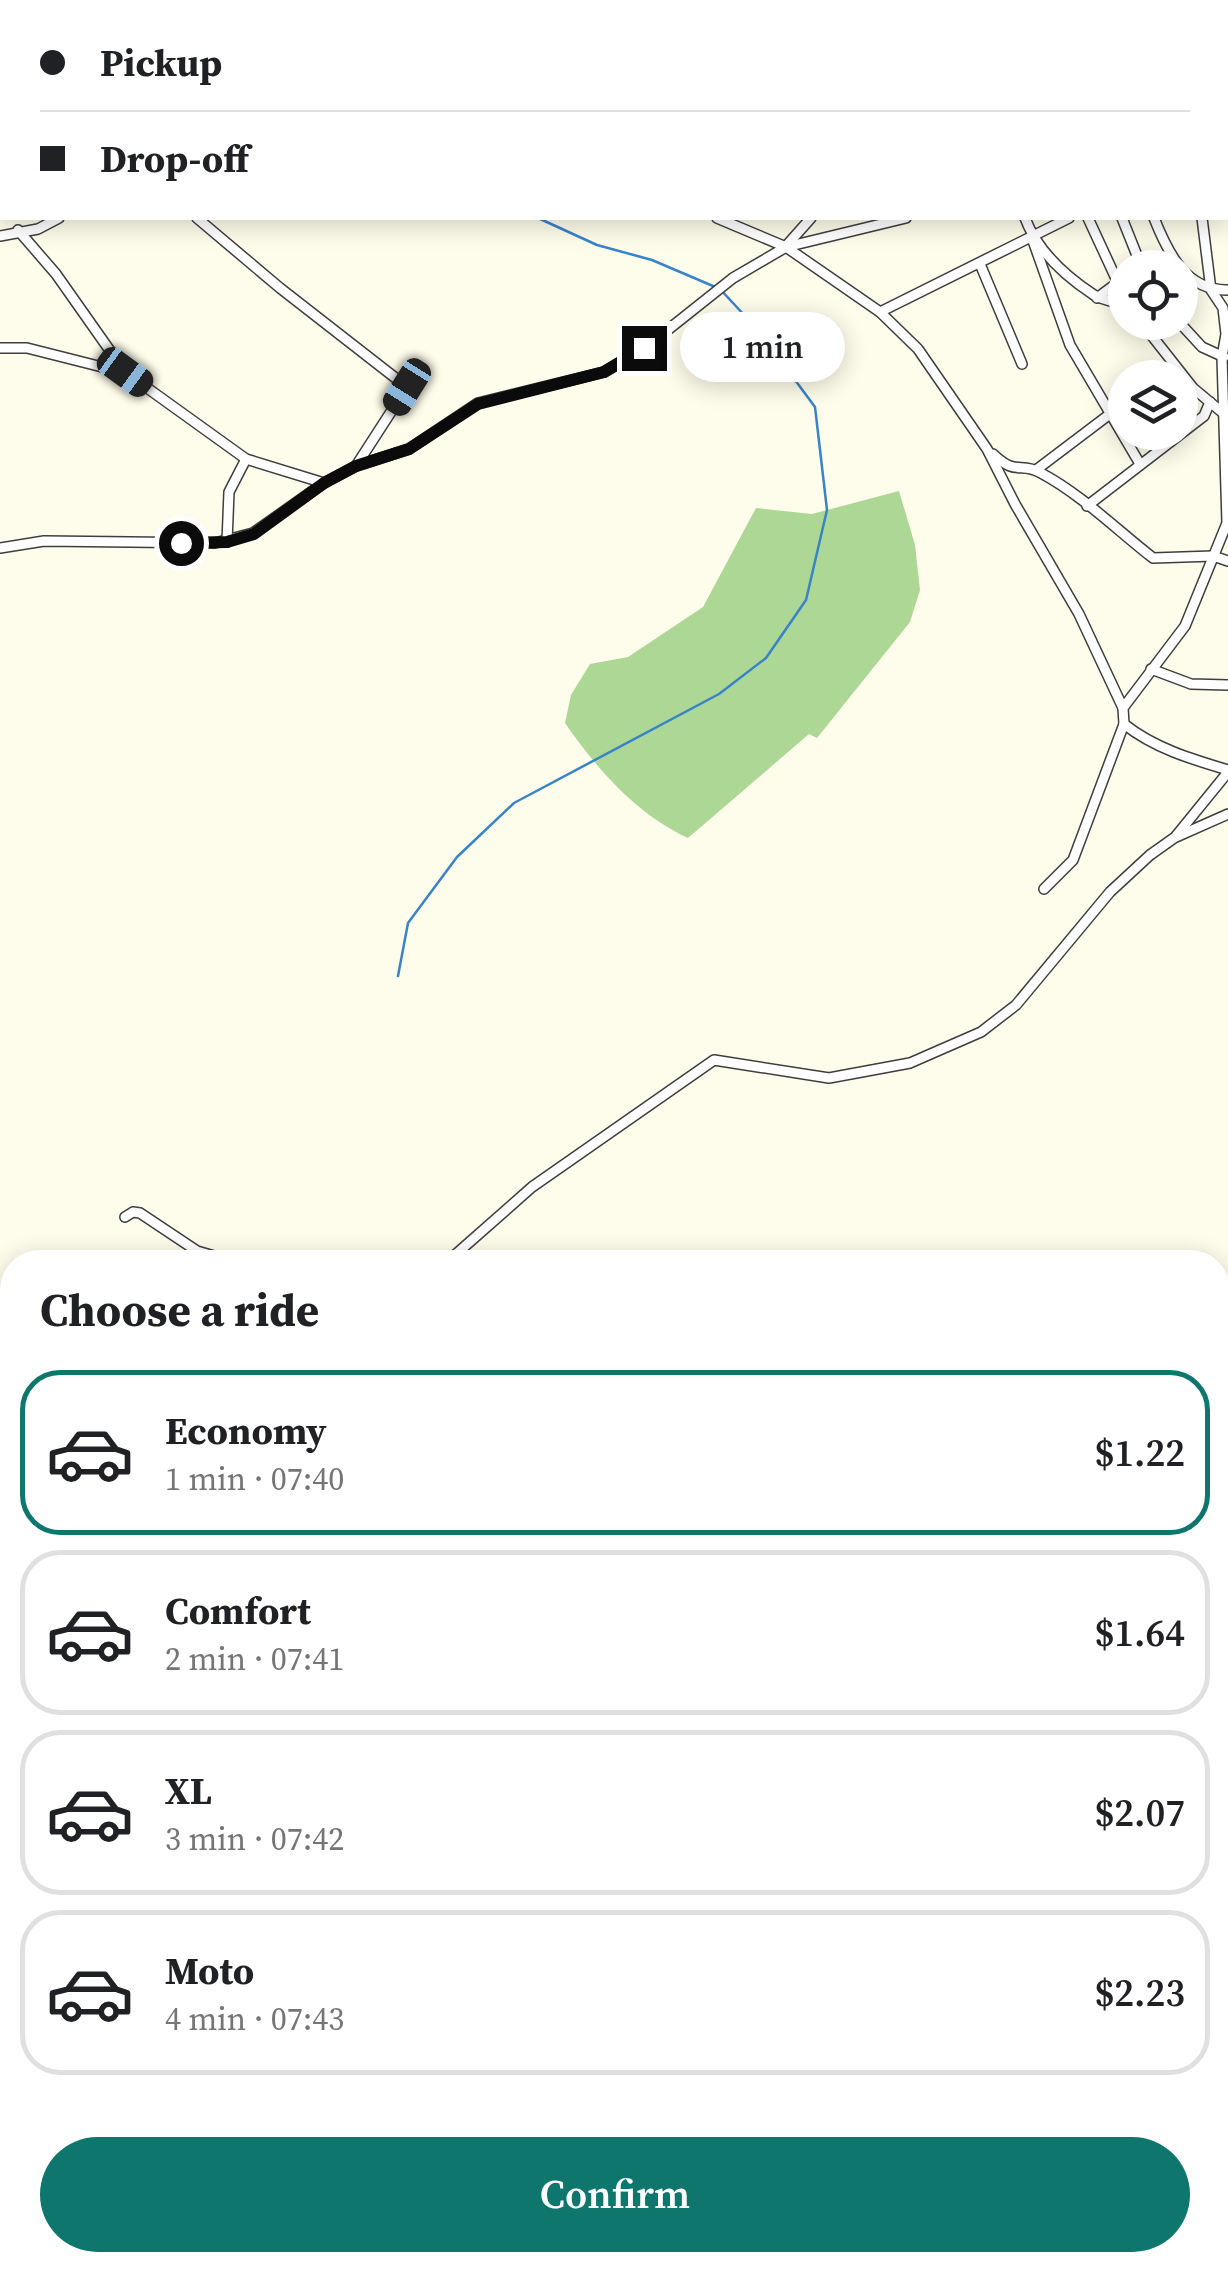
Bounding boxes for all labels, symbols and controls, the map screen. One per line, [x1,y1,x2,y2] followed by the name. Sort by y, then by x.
[100,37,222,89] text: Pickup
[100,133,249,185] text: Drop-off
[1108,250,1198,450] map controls
[1108,250,1198,340] button: locate
[679,313,844,383] callout: 1 min
[721,325,804,369] text: 1 min
[622,326,667,371] route end
[92,342,158,402] car
[378,354,436,420] car
[1108,360,1198,450] button: layers
[159,521,204,566] route start
[40,1279,319,1341] text: Choose a ride
[165,1405,327,1457] text: Economy
[45,1408,135,1498] icon: car
[1095,1427,1185,1479] text: $1.22
[165,1457,344,1501] text: 1 min · 07:40
[165,1585,311,1637] text: Comfort
[45,1588,135,1678] icon: car
[1095,1607,1185,1659] text: $1.64
[165,1637,344,1681] text: 2 min · 07:41
[165,1765,212,1817] text: XL
[45,1768,135,1858] icon: car
[1095,1787,1185,1839] text: $2.07
[165,1817,344,1861] text: 3 min · 07:42
[165,1945,254,1997] text: Moto
[45,1948,135,2038] icon: car
[1095,1967,1185,2019] text: $2.23
[165,1997,344,2041] text: 4 min · 07:43
[40,2137,1190,2252] button: Confirm

